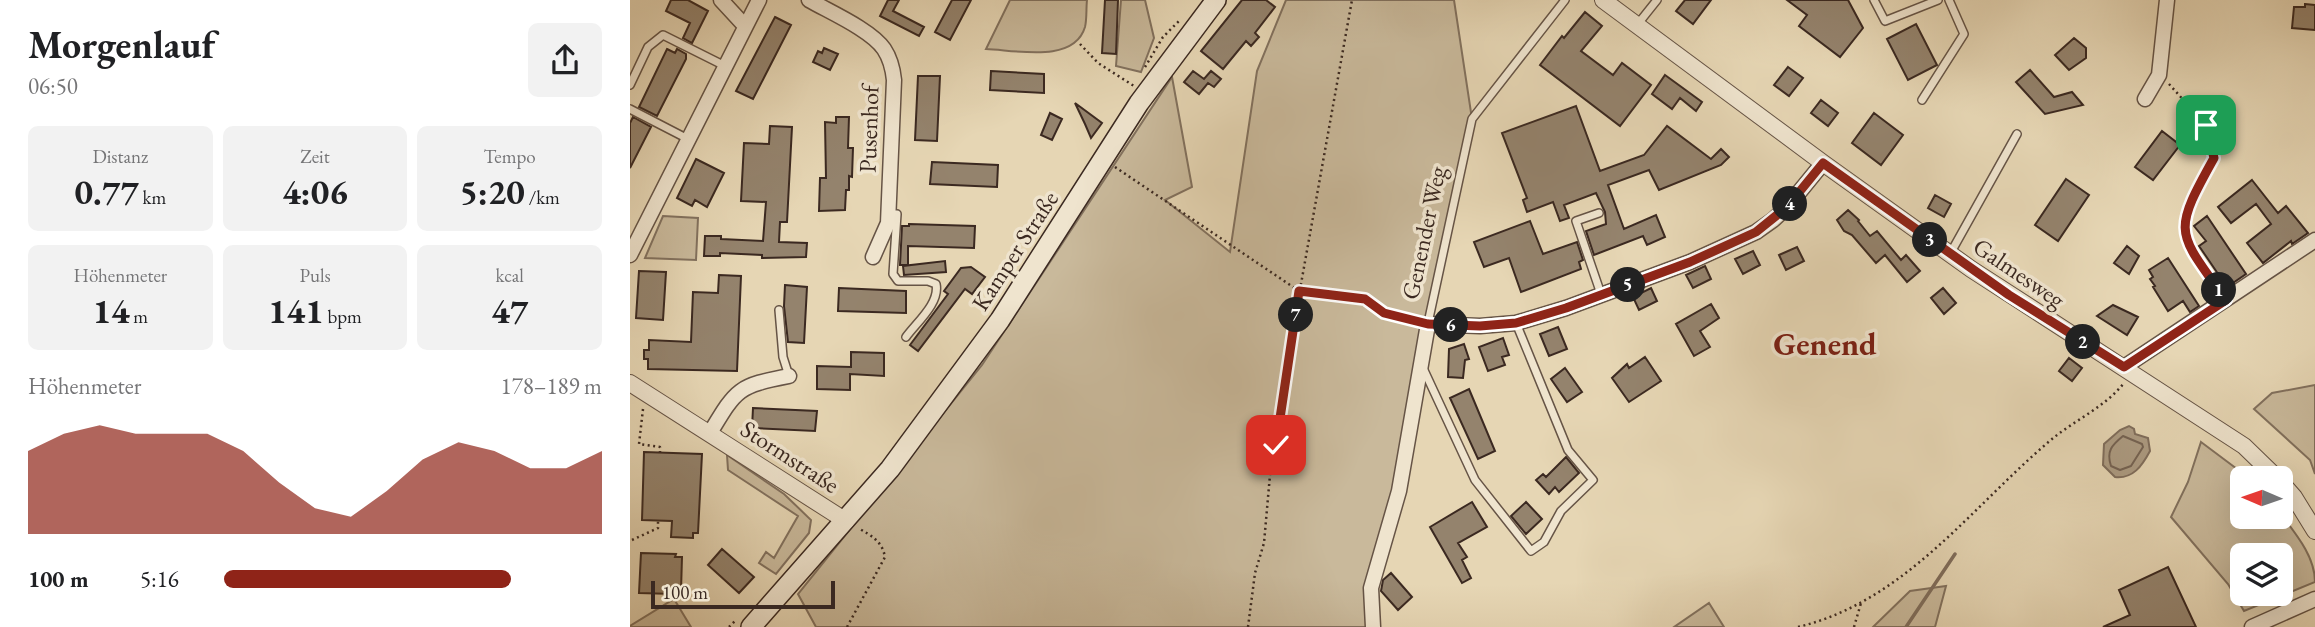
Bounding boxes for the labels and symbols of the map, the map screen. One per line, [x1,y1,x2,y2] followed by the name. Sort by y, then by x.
[851,81,886,173] street label: Pusenhof
[2176,95,2236,155] pin
[1394,163,1453,302] street label: Genender Weg
[964,185,1065,317] street label: Kamper Straße
[1772,186,1808,222] pin: 4
[1912,222,1948,258] pin: 3
[1967,231,2072,315] street label: Galmesweg
[1611,268,1646,302] pin: 5
[2202,272,2236,308] pin: 1
[1278,298,1314,332] pin: 7
[1434,308,1468,342] pin: 6
[1773,323,1877,365] district label: Genend
[2066,324,2100,360] pin: 2
[735,413,846,500] street label: Stormstraße
[1246,415,1306,475] pin
[2230,466,2292,528] north arrow
[651,578,835,610] scale bar

